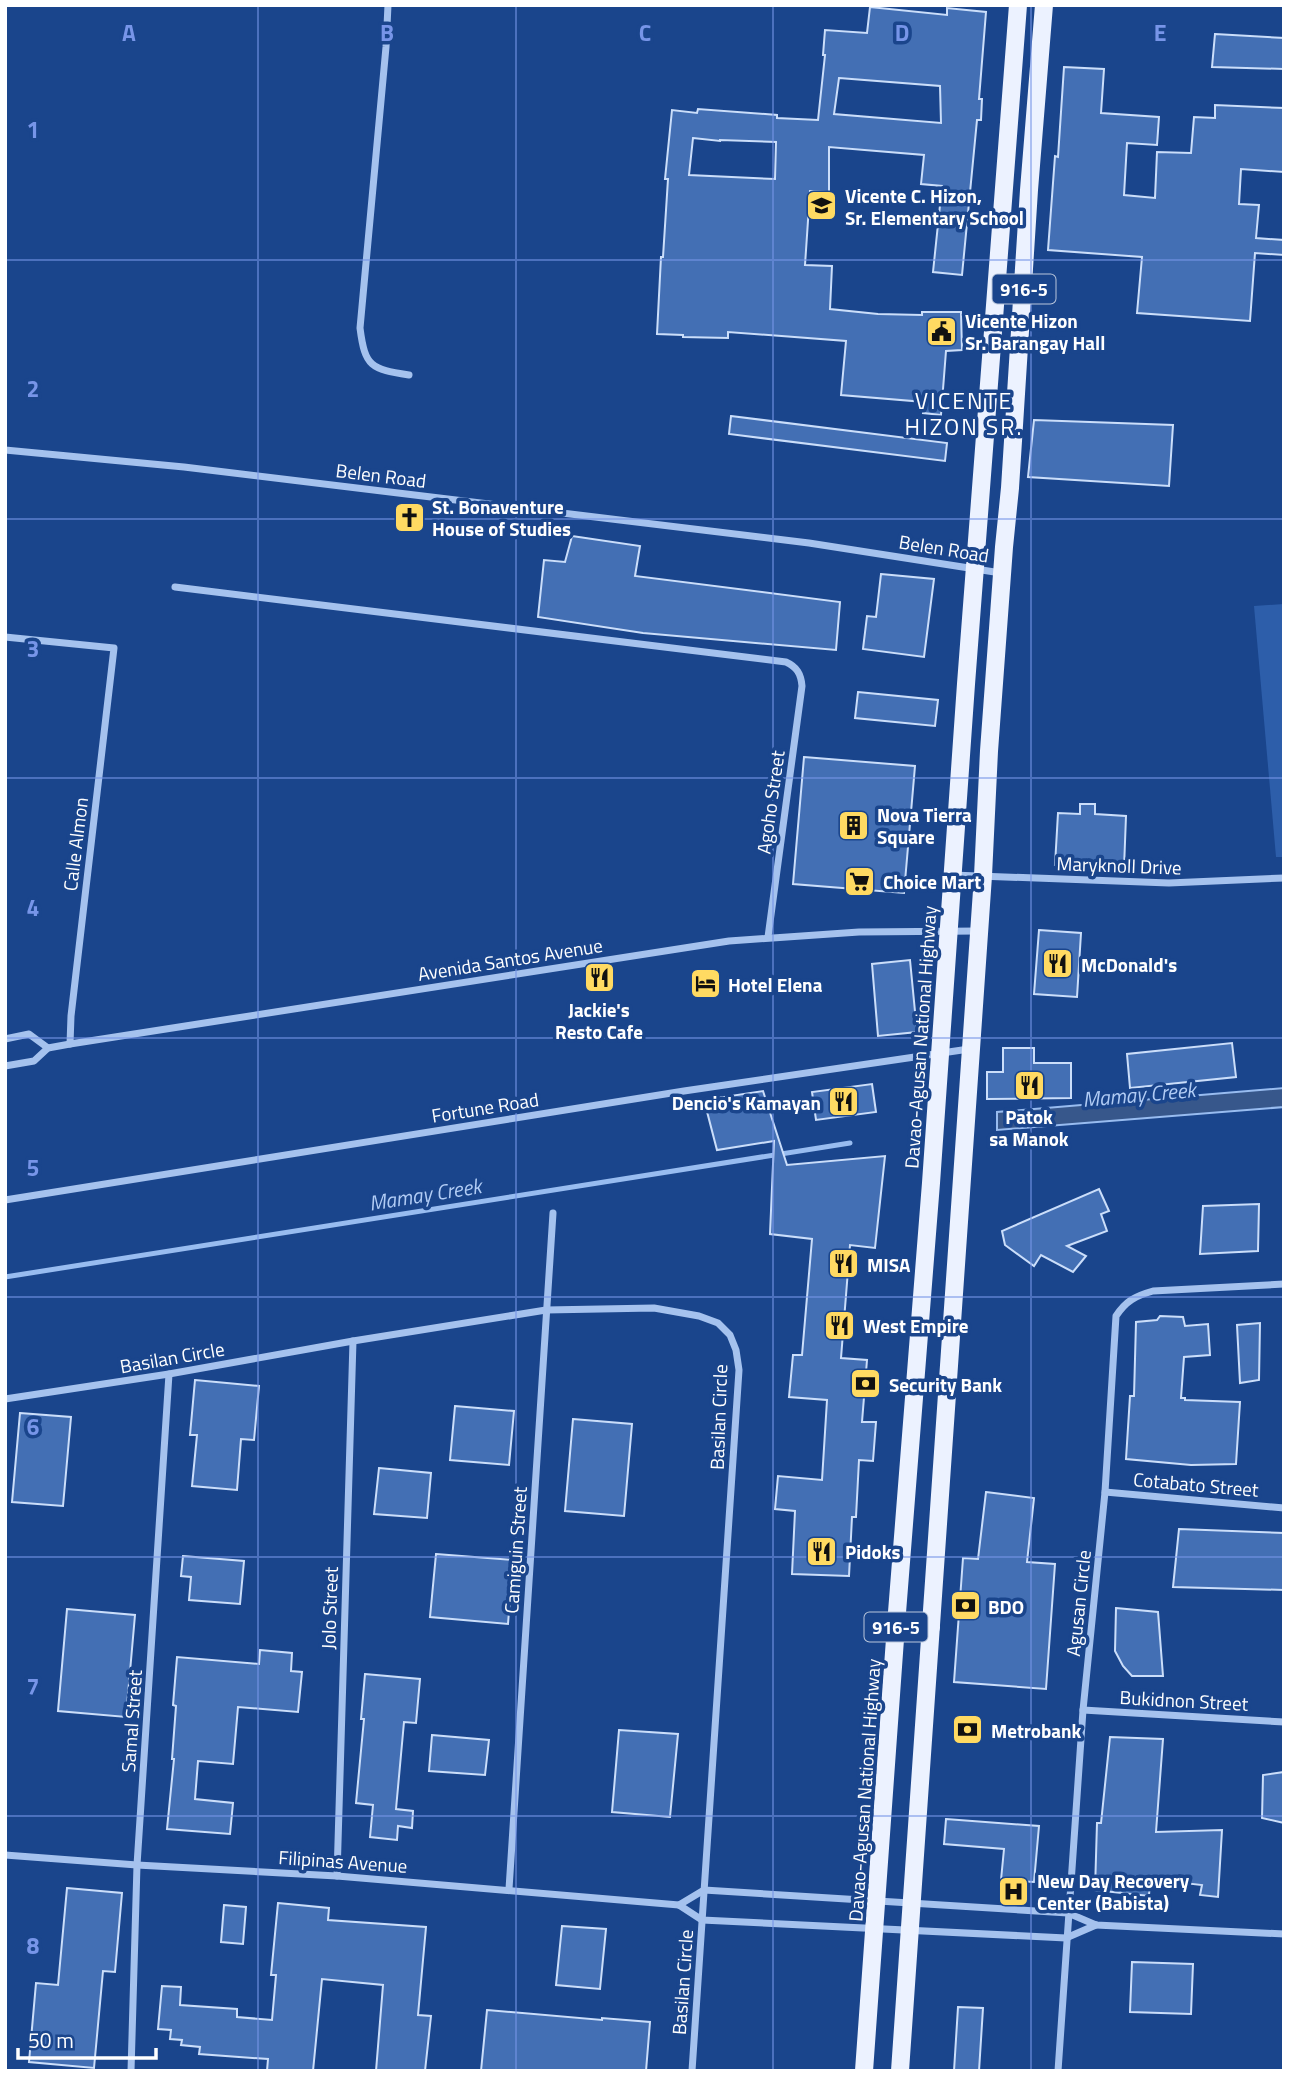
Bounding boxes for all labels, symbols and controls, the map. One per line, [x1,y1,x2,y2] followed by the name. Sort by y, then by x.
[122,15,136,50] text: A
[380,15,394,50] text: B
[639,15,651,50] text: C
[895,15,909,50] text: D
[1154,15,1166,50] text: E
[27,112,39,147] text: 1
[845,181,1024,232] place label: Vicente C. Hizon, Sr. Elementary School
[805,189,839,223] school or university icon: Vicente C. Hizon, Sr. Elementary School
[992,274,1056,304] road number: 916-5
[965,306,1105,357] place label: Vicente Hizon Sr. Barangay Hall
[925,314,959,348] public building icon: Vicente Hizon Sr. Barangay Hall
[27,371,39,406] text: 2
[905,383,1023,444] district label: VICENTE HIZON SR.
[334,455,428,495] street label: Belen Road
[432,492,571,543] place label: St. Bonaventure House of Studies
[392,500,426,534] church icon: St. Bonaventure House of Studies
[897,527,991,569] street label: Belen Road
[27,631,39,666] text: 3
[748,748,792,856] street label: Agoho Street
[55,795,95,893] street label: Calle Almon
[877,800,972,851] place label: Nova Tierra Square
[837,808,871,842] building icon: Nova Tierra Square
[1056,848,1182,882] street label: Maryknoll Drive
[843,864,877,898] supermarket icon: Choice Mart
[883,867,981,896] place label: Choice Mart
[27,890,39,925] text: 4
[896,905,944,1169] street label: Davao-Agusan National Highway
[415,930,605,988] street label: Avenida Santos Avenue
[1041,947,1075,981] restaurant icon: McDonald's
[1081,950,1177,979] place label: McDonald's
[582,961,616,995] restaurant icon: Jackie's Resto Cafe
[688,967,722,1001] hotel icon: Hotel Elena
[728,970,823,999] place label: Hotel Elena
[555,995,643,1046] place label: Jackie's Resto Cafe
[1012,1068,1046,1102] restaurant icon: Patok sa Manok
[1081,1073,1200,1115] water label: Mamay Creek
[429,1084,541,1130] street label: Fortune Road
[827,1085,861,1119] restaurant icon: Dencio's Kamayan
[672,1088,821,1117] place label: Dencio's Kamayan
[989,1102,1069,1153] place label: Patok sa Manok
[27,1150,39,1185] text: 5
[366,1169,486,1219] water label: Mamay Creek
[827,1247,861,1281] restaurant icon: MISA
[867,1250,911,1279] place label: MISA
[823,1308,857,1342] restaurant icon: West Empire
[863,1311,969,1340] place label: West Empire
[117,1334,227,1380] street label: Basilan Circle
[702,1364,734,1470] street label: Basilan Circle
[849,1367,883,1401] bank icon: Security Bank
[889,1370,1002,1399] place label: Security Bank
[27,1409,40,1444] text: 6
[1132,1464,1260,1504] street label: Cotabato Street
[496,1485,534,1615] street label: Camiguin Street
[805,1534,839,1568] restaurant icon: Pidoks
[845,1537,900,1566] place label: Pidoks
[1058,1548,1098,1658] street label: Agusan Circle
[313,1566,345,1650] street label: Jolo Street
[948,1589,982,1623] bank icon: BDO
[988,1592,1024,1621] place label: BDO
[864,1612,928,1642] road number: 916-5
[840,1658,888,1922] street label: Davao-Agusan National Highway
[113,1668,149,1773] street label: Samal Street
[27,1669,39,1704] text: 7
[1119,1682,1249,1718] street label: Bukidnon Street
[951,1713,985,1747] bank icon: Metrobank
[991,1716,1082,1745] place label: Metrobank
[278,1842,408,1880] street label: Filipinas Avenue
[1037,1866,1190,1917] place label: New Day Recovery Center (Babista)
[997,1874,1031,1908] hospital icon: New Day Recovery Center (Babista)
[27,1928,40,1963] text: 8
[664,1928,700,2036] street label: Basilan Circle
[18,2016,156,2060] scale bar
[28,2024,74,2056] text: 50 m

